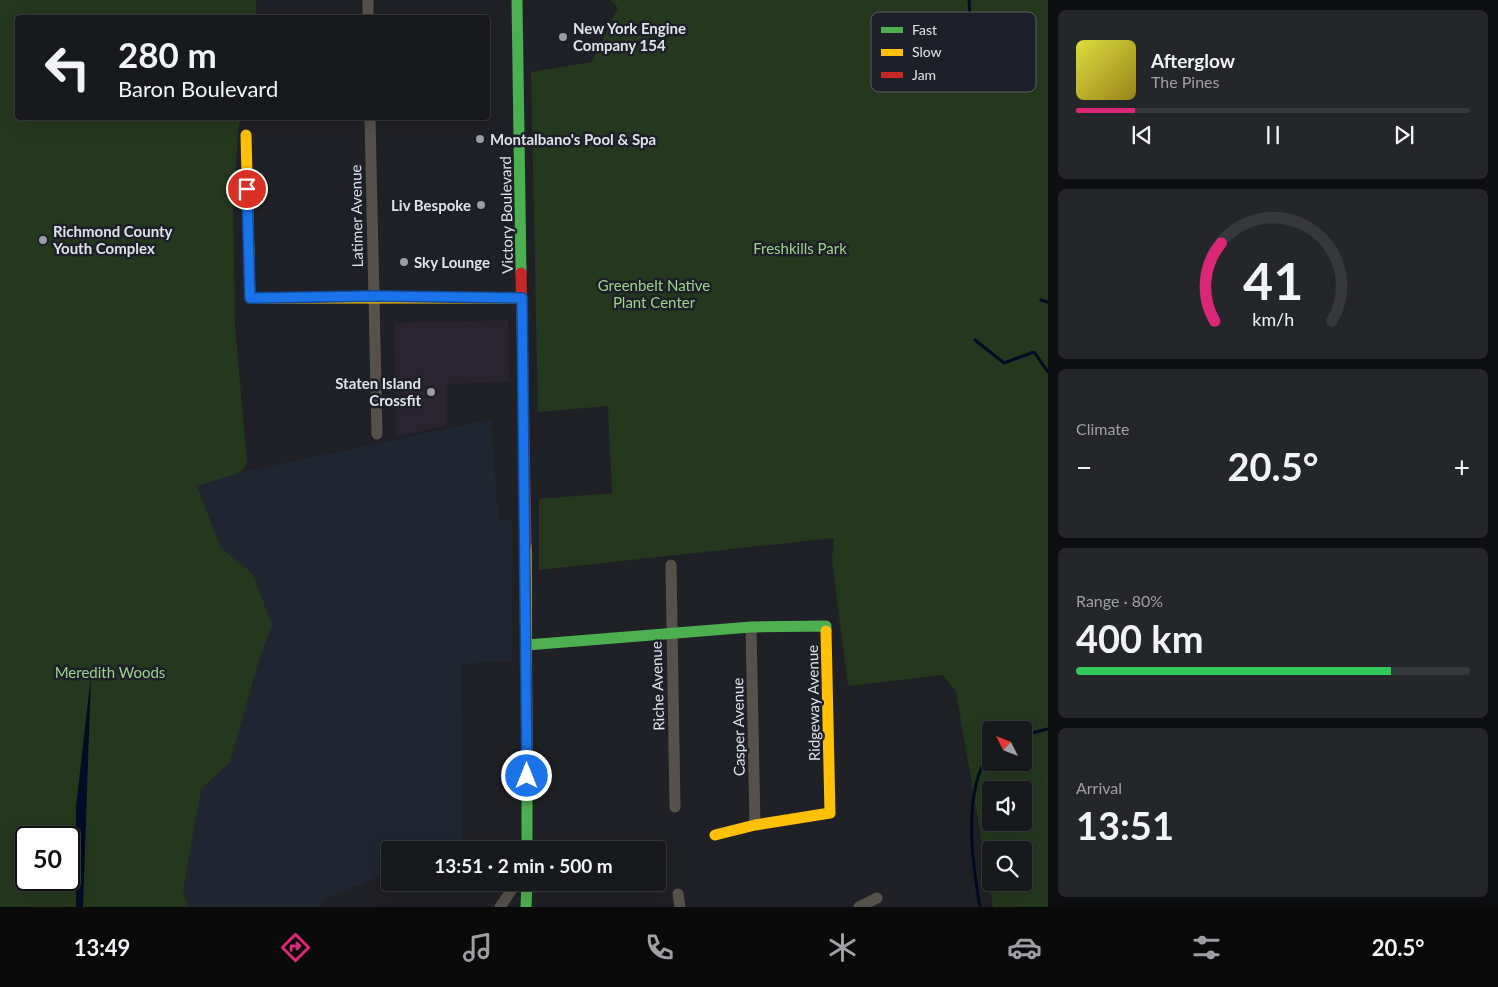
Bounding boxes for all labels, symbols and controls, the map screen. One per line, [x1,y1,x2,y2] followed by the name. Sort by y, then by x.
[871,12,1036,92] legend
[573,19,686,54] place label: New York Engine Company 154
[912,21,937,38] text: Fast
[557,31,569,43] marker: New York Engine Company 154
[118,33,217,75] text: 280 m
[35,35,100,100] icon: left
[912,43,942,60] text: Slow
[1151,49,1235,72] text: Afterglow
[912,66,936,83] text: Jam
[1151,72,1220,91] text: The Pines
[118,75,278,102] text: Baron Boulevard
[1128,121,1156,149] icon: previous
[1259,121,1287,149] icon: pause
[1390,121,1418,149] icon: next
[490,130,656,148] place label: Montalbano's Pool & Spa
[474,133,486,145] marker: Montalbano's Pool & Spa
[496,156,516,274] street label: Victory Boulevard
[346,164,366,268] street label: Latimer Avenue
[226,168,268,210] pin
[233,175,261,203] icon: arrive
[391,196,471,214] place label: Liv Bespoke
[475,199,487,211] marker: Liv Bespoke
[52,222,173,257] place label: Richmond County Youth Complex
[37,234,49,246] marker: Richmond County Youth Complex
[753,239,847,257] park label: Freshkills Park
[1243,249,1303,311] text: 41
[414,253,490,271] place label: Sky Lounge
[398,256,410,268] marker: Sky Lounge
[598,276,710,311] park label: Greenbelt Native Plant Center
[1252,308,1294,330] text: km/h
[335,374,421,409] place label: Staten Island Crossfit
[425,386,437,398] marker: Staten Island Crossfit
[1076,419,1129,438] text: Climate
[1228,443,1318,489] text: 20.5°
[1076,450,1092,484] text: −
[1454,450,1470,484] text: +
[1076,591,1163,610] text: Range · 80%
[1076,615,1204,661] text: 400 km
[646,641,668,731] street label: Riche Avenue
[803,645,823,761] street label: Ridgeway Avenue
[55,663,165,681] park label: Meredith Woods
[728,678,748,776] street label: Casper Avenue
[982,721,1032,771] north arrow
[982,721,1032,891] map controls
[500,749,552,801] position arrow
[1076,778,1122,797] text: Arrival
[982,781,1032,831] button: sound
[1076,802,1174,848] text: 13:51
[15,826,80,891] speed limit sign: 50
[982,841,1032,891] button: search
[434,854,613,877] text: 13:51 · 2 min · 500 m
[278,930,313,965] icon: directions
[460,930,495,965] icon: music
[642,930,677,965] icon: phone
[825,930,860,965] icon: climate
[1007,930,1042,965] icon: car
[1189,930,1224,965] icon: filters
[74,934,130,961] text: 13:49
[1372,934,1424,961] text: 20.5°

